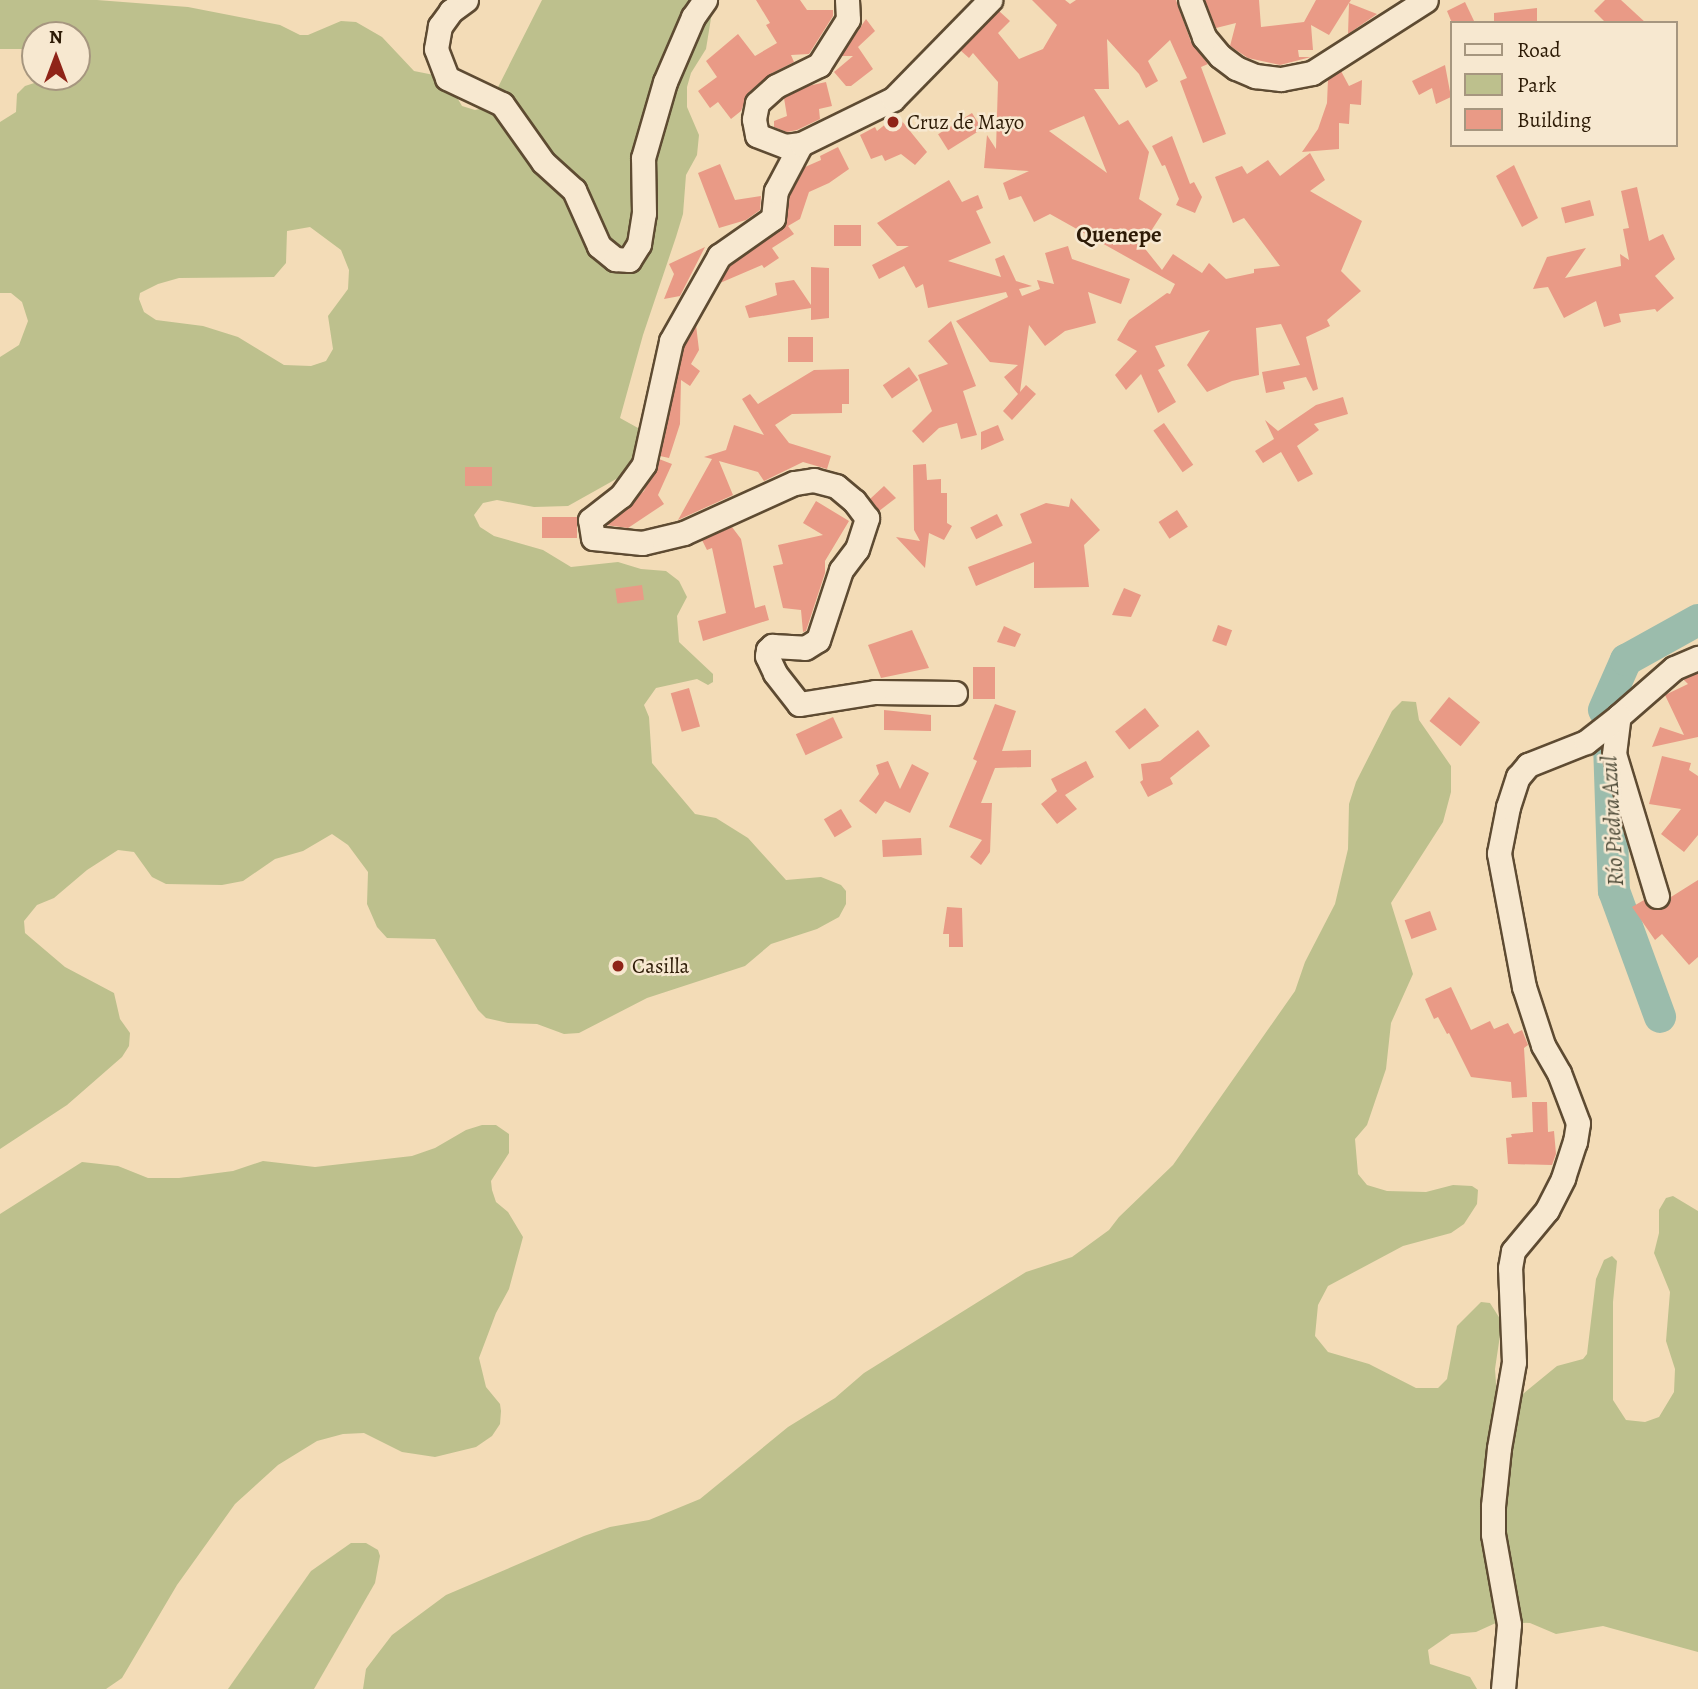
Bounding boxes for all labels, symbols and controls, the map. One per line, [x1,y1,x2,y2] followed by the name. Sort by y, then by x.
[21,21,91,91] north arrow
[1450,21,1677,147] legend
[49,24,63,50] text: N
[1517,36,1561,64] text: Road
[1517,71,1556,99] text: Park
[1517,106,1591,134] text: Building
[907,109,1024,135] place label: Cruz de Mayo
[885,114,901,130] marker: Cruz de Mayo
[1076,221,1162,249] district label: Quenepe
[1596,755,1630,887] water label: Río Piedra Azul
[632,953,689,979] place label: Casilla
[610,958,626,974] marker: Casilla

